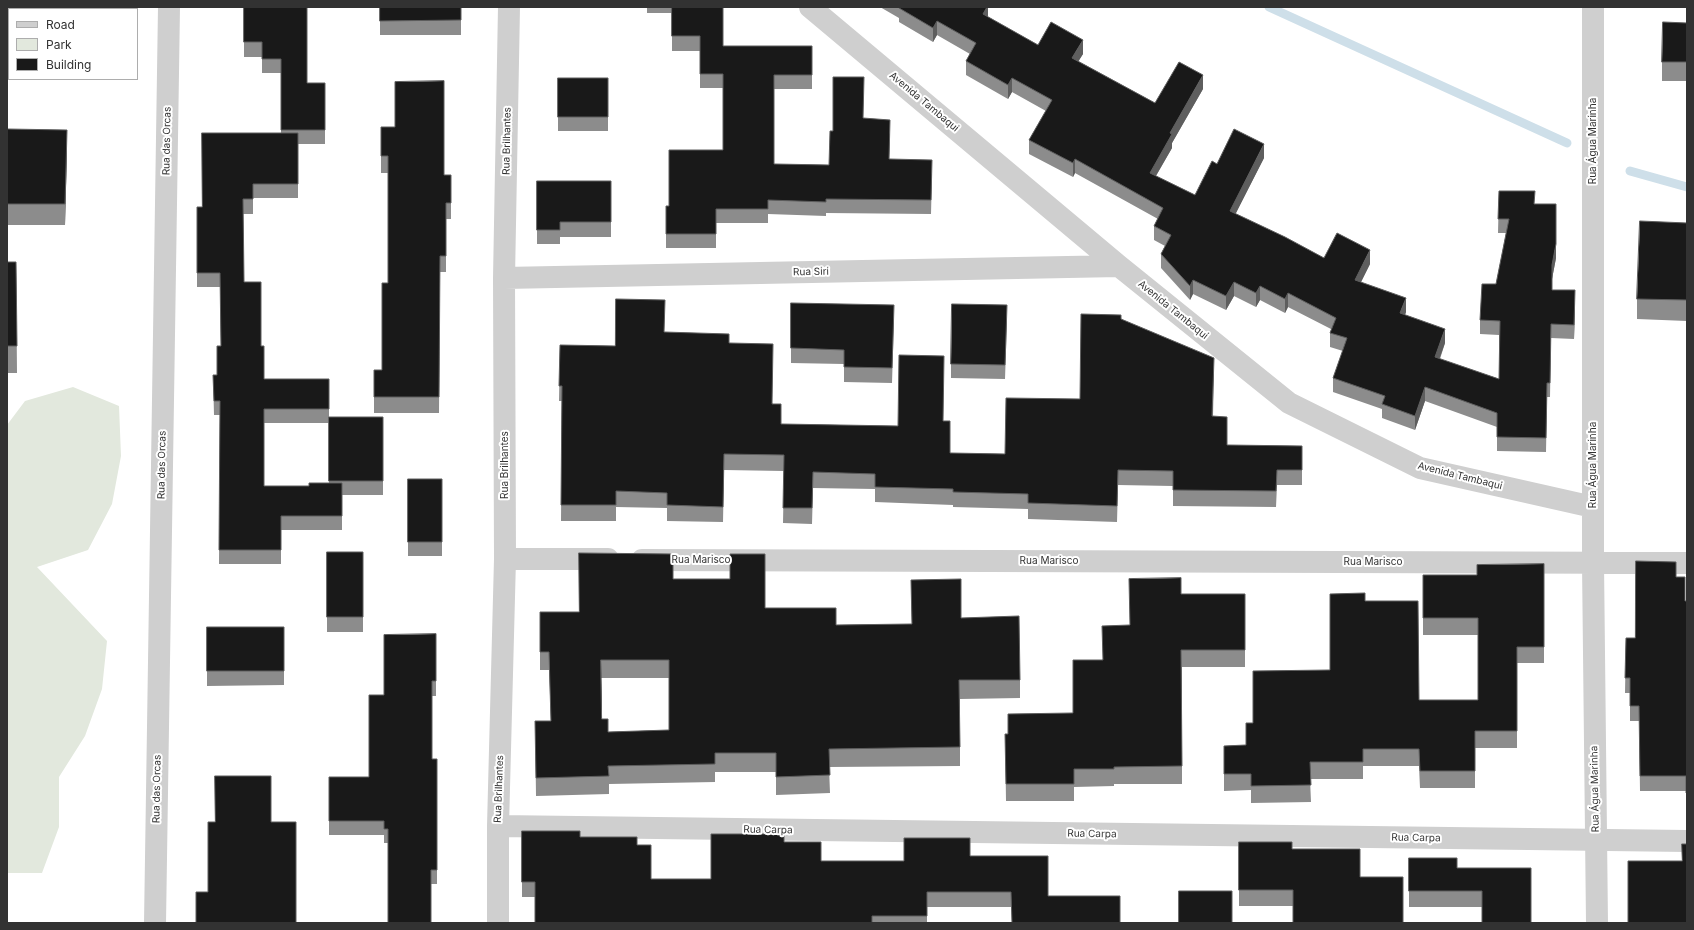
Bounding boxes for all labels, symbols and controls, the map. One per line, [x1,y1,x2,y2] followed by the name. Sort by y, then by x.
[8,8,138,80] legend
[46,17,75,32] text: Road
[46,37,72,52] text: Park
[46,57,91,72] text: Building
[887,70,961,134] street label: Avenida Tambaqui
[1587,98,1599,184] street label: Rua Água Marinha
[160,107,174,175] street label: Rua das Orcas
[500,107,514,175] street label: Rua Brilhantes
[793,266,829,278] street label: Rua Siri
[1136,278,1210,342] street label: Avenida Tambaqui
[1587,422,1599,508] street label: Rua Água Marinha
[155,431,169,499] street label: Rua das Orcas
[499,431,511,499] street label: Rua Brilhantes
[1416,460,1504,492] street label: Avenida Tambaqui
[672,554,730,566] street label: Rua Marisco
[1020,555,1078,567] street label: Rua Marisco
[1344,556,1402,568] street label: Rua Marisco
[1588,746,1602,832] street label: Rua Água Marinha
[150,755,164,823] street label: Rua das Orcas
[492,755,506,823] street label: Rua Brilhantes
[743,824,793,836] street label: Rua Carpa
[1067,828,1117,840] street label: Rua Carpa
[1391,832,1441,844] street label: Rua Carpa

